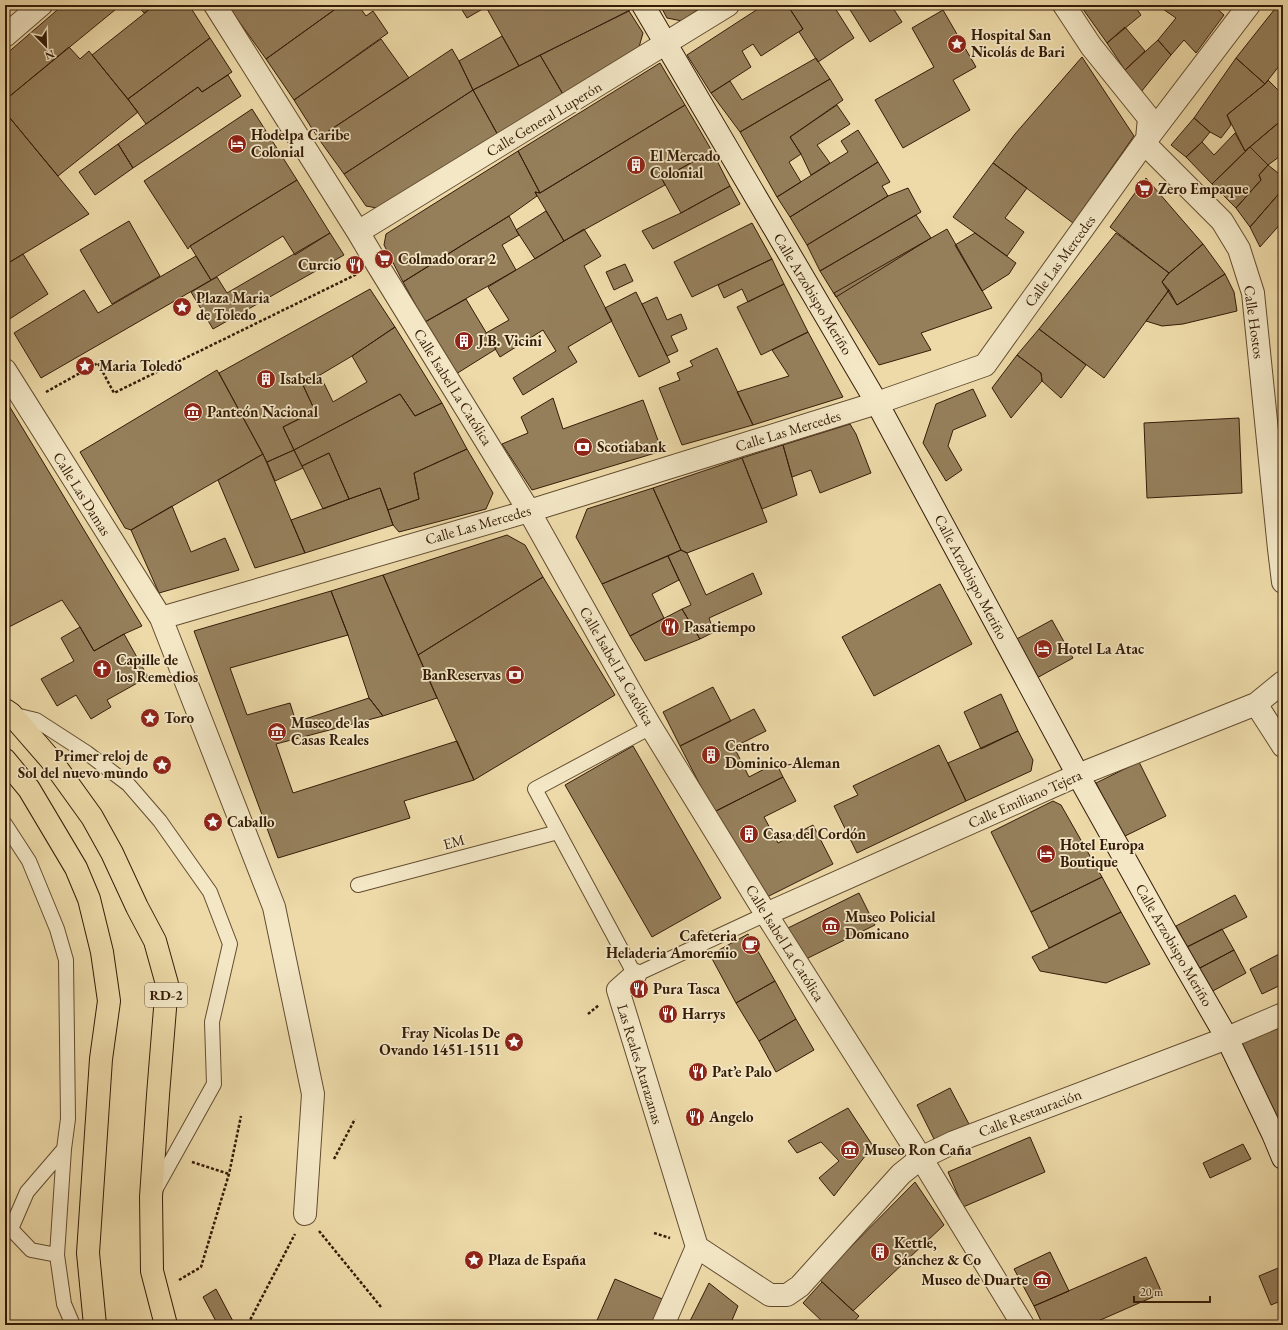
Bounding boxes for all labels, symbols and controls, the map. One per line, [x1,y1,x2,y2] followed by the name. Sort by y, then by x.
[971,25,1066,61] place label: Hospital San Nicolás de Bari
[26,26,66,66] north arrow
[946,33,968,55] place icon: Hospital San Nicolás de Bari
[43,47,57,63] text: N
[482,77,605,161] street label: Calle General Luperón
[251,125,350,161] place label: Hodelpa Caribe Colonial
[226,133,248,155] hotel icon: Hodelpa Caribe Colonial
[650,146,721,182] place label: El Mercado Colonial
[625,154,647,176] building icon: El Mercado Colonial
[1133,178,1155,200] supermarket icon: Zero Empaque
[1158,179,1248,198] place label: Zero Empaque
[1020,211,1099,310] street label: Calle Las Mercedes
[770,229,857,358] street label: Calle Arzobispo Meriño
[373,248,395,270] supermarket icon: Colmado orar 2
[398,249,496,268] place label: Colmado orar 2
[344,254,366,276] restaurant icon: Curcio
[298,255,341,274] place label: Curcio
[1240,284,1269,360] street label: Calle Hostos
[196,288,270,324] place label: Plaza Maria de Toledo
[171,296,193,318] place icon: Plaza Maria de Toledo
[410,325,497,449] street label: Calle Isabel La Católica
[453,330,475,352] building icon: J.B. Vicini
[476,331,543,350] place label: J.B. Vicini
[74,355,96,377] place icon: Maria Toledo
[99,356,182,375] place label: Maria Toledo
[255,368,277,390] building icon: Isabela
[280,369,323,388] place label: Isabela
[182,401,204,423] museum icon: Panteón Nacional
[207,402,319,421] place label: Panteón Nacional
[733,405,843,456] street label: Calle Las Mercedes
[572,436,594,458] bank icon: Scotiabank
[597,437,667,456] place label: Scotiabank
[49,448,116,539] street label: Calle Las Damas
[423,500,533,549] street label: Calle Las Mercedes
[930,511,1012,642] street label: Calle Arzobispo Meriño
[576,603,659,729] street label: Calle Isabel La Católica
[659,616,681,638] restaurant icon: Pasatiempo
[684,617,756,636] place label: Pasatiempo
[1032,638,1054,660] hotel icon: Hotel La Atac
[1057,639,1144,658] place label: Hotel La Atac
[116,650,198,686] place label: Capille de los Remedios
[91,658,113,680] church icon: Capille de los Remedios
[504,664,526,686] bank icon: BanReservas
[422,665,501,684] place label: BanReservas
[139,707,161,729] place icon: Toro
[164,708,195,727] place label: Toro
[291,713,369,749] place label: Museo de las Casas Reales
[266,721,288,743] museum icon: Museo de las Casas Reales
[725,736,841,772] place label: Centro Dominico-Aleman
[700,744,722,766] building icon: Centro Dominico-Aleman
[18,746,148,782] place label: Primer reloj de Sol del nuevo mundo
[151,754,173,776] place icon: Primer reloj de Sol del nuevo mundo
[965,765,1085,832] street label: Calle Emiliano Tejera
[202,811,224,833] place icon: Caballo
[227,812,275,831] place label: Caballo
[738,823,760,845] building icon: Casa del Cordón
[763,824,866,843] place label: Casa del Cordón
[441,829,467,854] street label: EM
[1060,835,1145,871] place label: Hotel Europa Boutique
[1035,843,1057,865] hotel icon: Hotel Europa Boutique
[1132,880,1217,1010] street label: Calle Arzobispo Meriño
[742,881,829,1005] street label: Calle Isabel La Católica
[845,907,936,943] place label: Museo Policial Domicano
[820,915,842,937] museum icon: Museo Policial Domicano
[606,926,737,962] place label: Cafeteria Heladeria Amoremio
[740,934,762,956] cafe icon: Cafeteria Heladeria Amoremio
[628,978,650,1000] restaurant icon: Pura Tasca
[653,979,720,998] place label: Pura Tasca
[145,983,187,1007] road number: RD-2
[613,1002,668,1126] street label: Las Reales Atarazanas
[657,1003,679,1025] restaurant icon: Harrys
[682,1004,726,1023] place label: Harrys
[379,1023,500,1059] place label: Fray Nicolas De Ovando 1451-1511
[503,1031,525,1053] place icon: Fray Nicolas De Ovando 1451-1511
[687,1061,709,1083] restaurant icon: Pat’e Palo
[712,1062,772,1081] place label: Pat’e Palo
[976,1084,1084,1141] street label: Calle Restauración
[684,1106,706,1128] restaurant icon: Angelo
[708,1107,754,1126] place label: Angelo
[839,1139,861,1161] museum icon: Museo Ron Caña
[864,1140,972,1159] place label: Museo Ron Caña
[894,1233,981,1269] place label: Kettle, Sánchez & Co
[869,1241,891,1263] building icon: Kettle, Sánchez & Co
[463,1249,485,1271] place icon: Plaza de España
[488,1250,586,1269] place label: Plaza de España
[1031,1269,1053,1291] museum icon: Museo de Duarte
[921,1270,1028,1289] place label: Museo de Duarte
[1134,1278,1210,1304] scale bar
[1140,1284,1164,1300] text: 20 m

